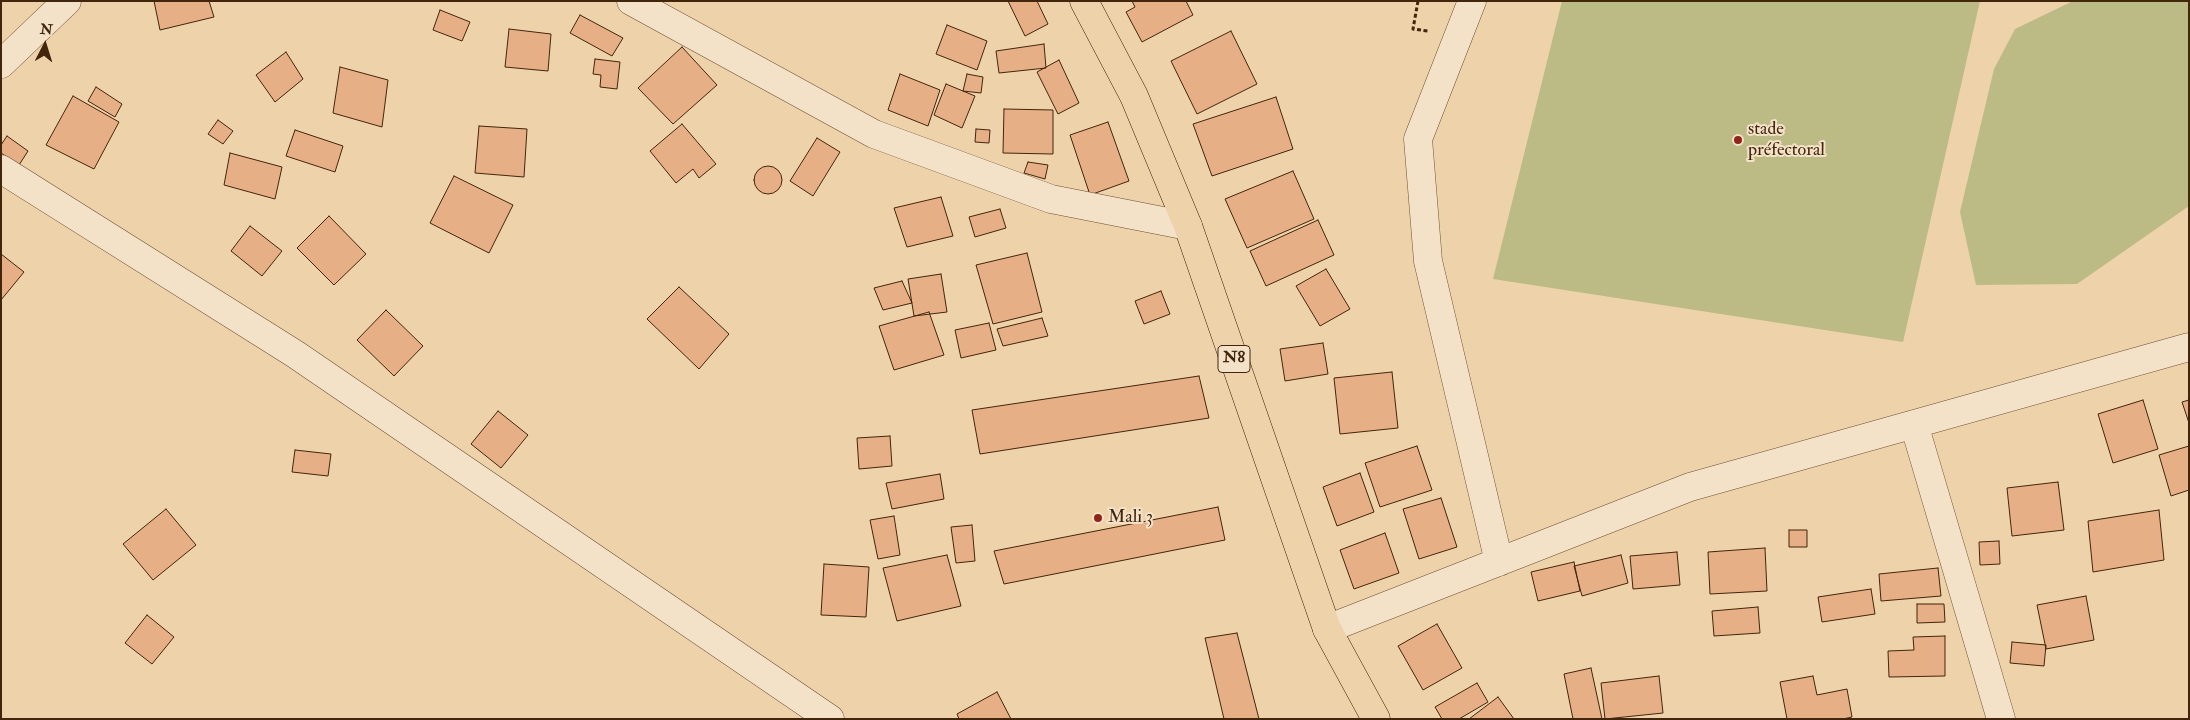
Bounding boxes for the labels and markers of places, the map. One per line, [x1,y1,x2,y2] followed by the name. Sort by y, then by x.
[1748,119,1825,162] place label: stade préfectoral
[1732,134,1744,146] marker: stade préfectoral
[1108,507,1153,529] place label: Mali 3
[1092,512,1104,524] marker: Mali 3

